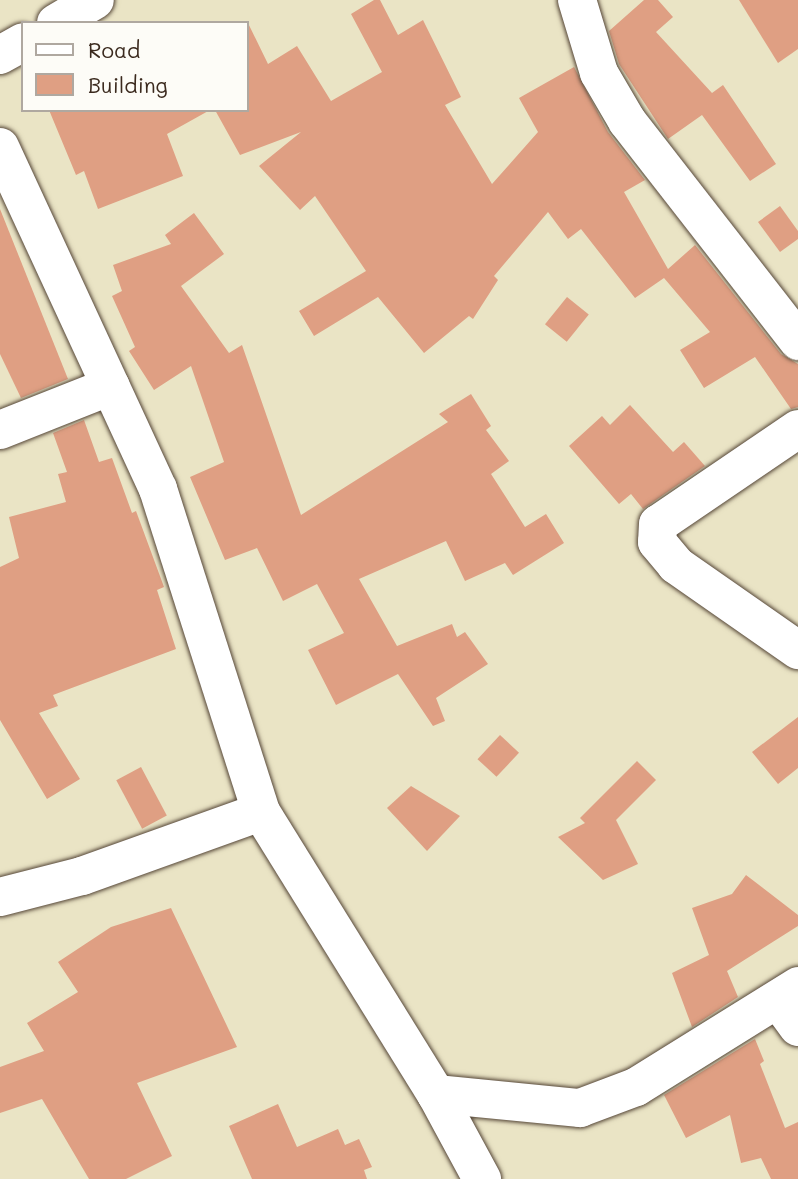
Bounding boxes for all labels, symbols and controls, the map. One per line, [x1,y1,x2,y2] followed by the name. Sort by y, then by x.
[21,21,248,112] legend
[88,36,140,63] text: Road
[88,71,168,98] text: Building

